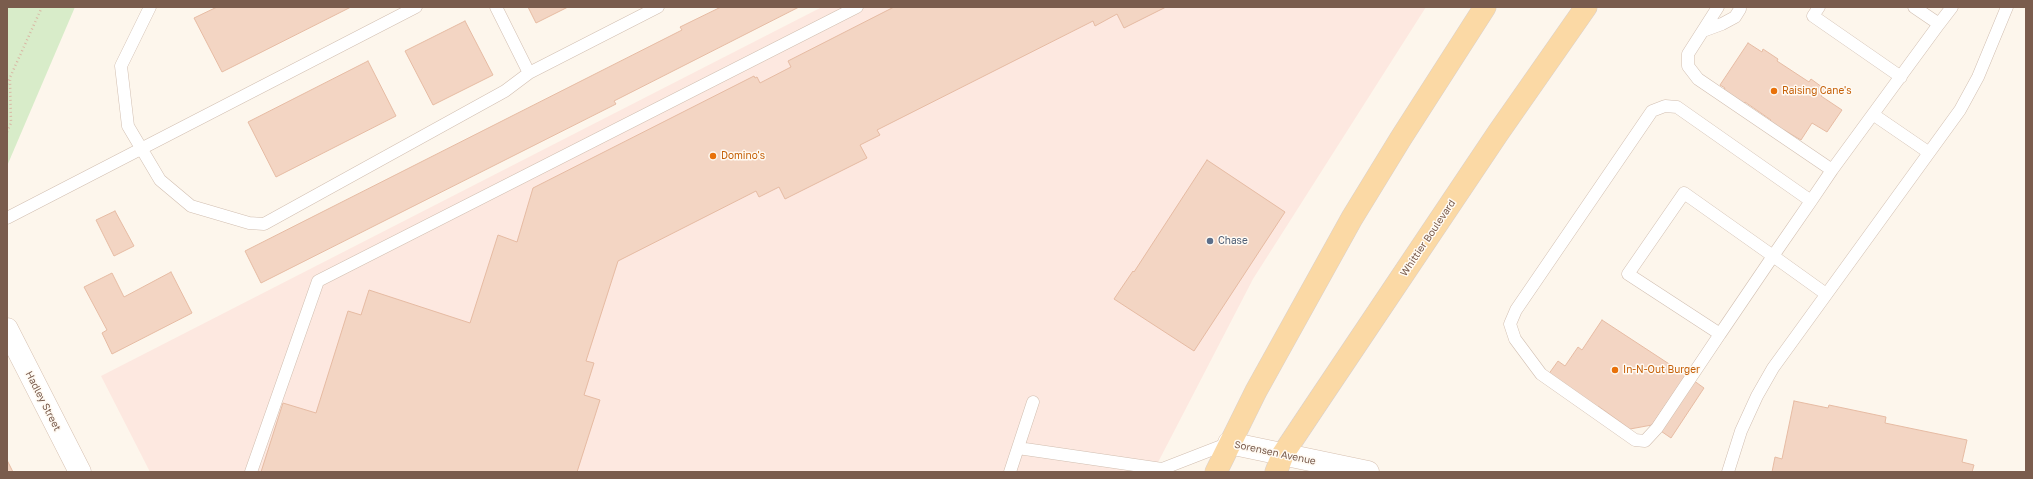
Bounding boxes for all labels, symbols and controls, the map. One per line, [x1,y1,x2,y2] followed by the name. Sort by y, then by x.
[1782,85,1852,97] place label: Raising Cane's
[1769,86,1779,96] marker: Raising Cane's
[721,150,765,162] place label: Domino's
[708,151,718,161] marker: Domino's
[1398,198,1458,278] street label: Whittier Boulevard
[1218,235,1248,247] place label: Chase
[1205,236,1215,246] marker: Chase
[1623,364,1700,376] place label: In-N-Out Burger
[1610,365,1620,375] marker: In-N-Out Burger
[23,369,63,433] street label: Hadley Street
[1233,438,1317,468] street label: Sorensen Avenue

